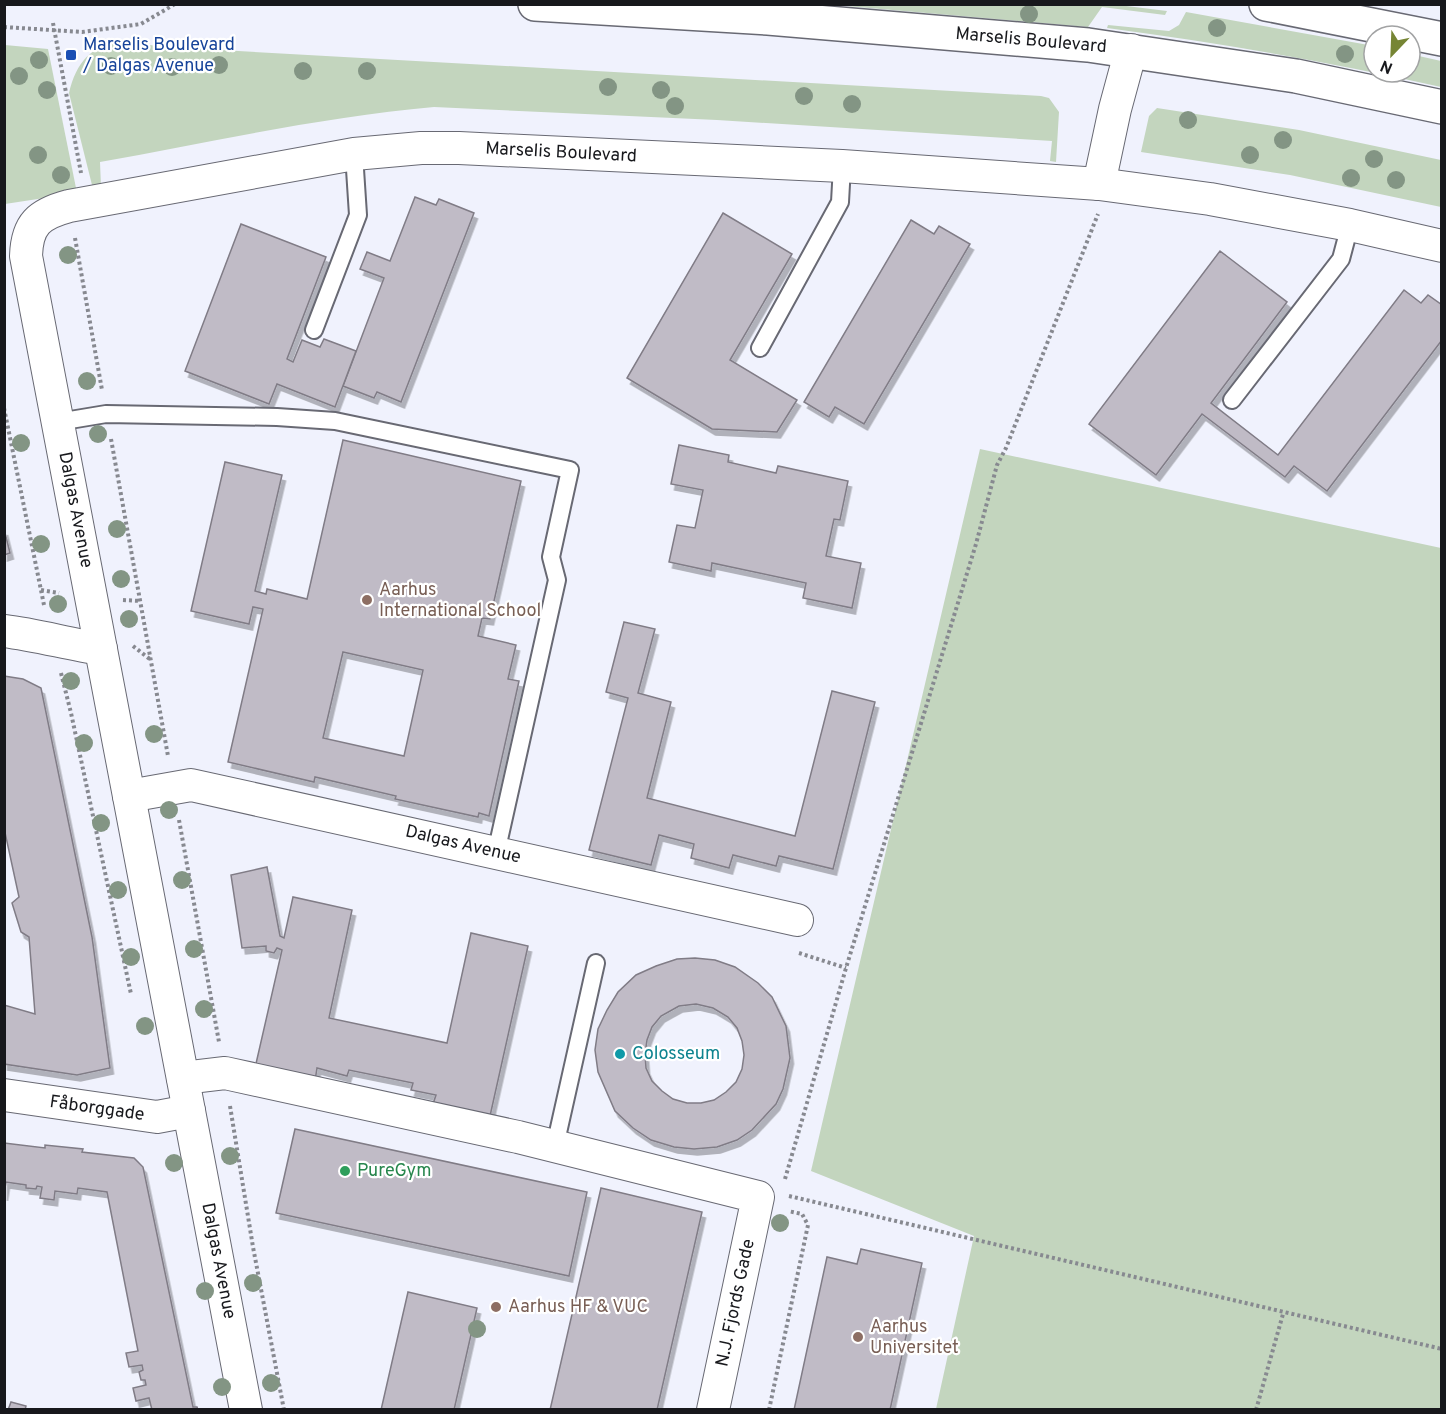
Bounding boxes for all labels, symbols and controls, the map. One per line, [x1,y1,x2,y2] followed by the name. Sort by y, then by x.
[954,23,1108,59] street label: Marselis Boulevard
[1362,24,1422,84] north arrow
[82,34,235,78] place label: Marselis Boulevard / Dalgas Avenue
[64,48,78,62] marker: Marselis Boulevard / Dalgas Avenue
[1378,55,1396,77] text: N
[485,138,637,168] street label: Marselis Boulevard
[52,450,98,570] street label: Dalgas Avenue
[379,579,541,623] place label: Aarhus International School
[360,593,374,607] marker: Aarhus International School
[403,821,523,869] street label: Dalgas Avenue
[632,1043,720,1066] place label: Colosseum
[613,1047,627,1061] marker: Colosseum
[48,1091,146,1127] street label: Fåborggade
[357,1160,431,1183] place label: PureGym
[338,1164,352,1178] marker: PureGym
[195,1201,241,1321] street label: Dalgas Avenue
[711,1237,761,1369] street label: N.J. Fjords Gade
[508,1296,648,1319] place label: Aarhus HF & VUC
[489,1300,503,1314] marker: Aarhus HF & VUC
[870,1316,959,1360] place label: Aarhus Universitet
[851,1330,865,1344] marker: Aarhus Universitet

